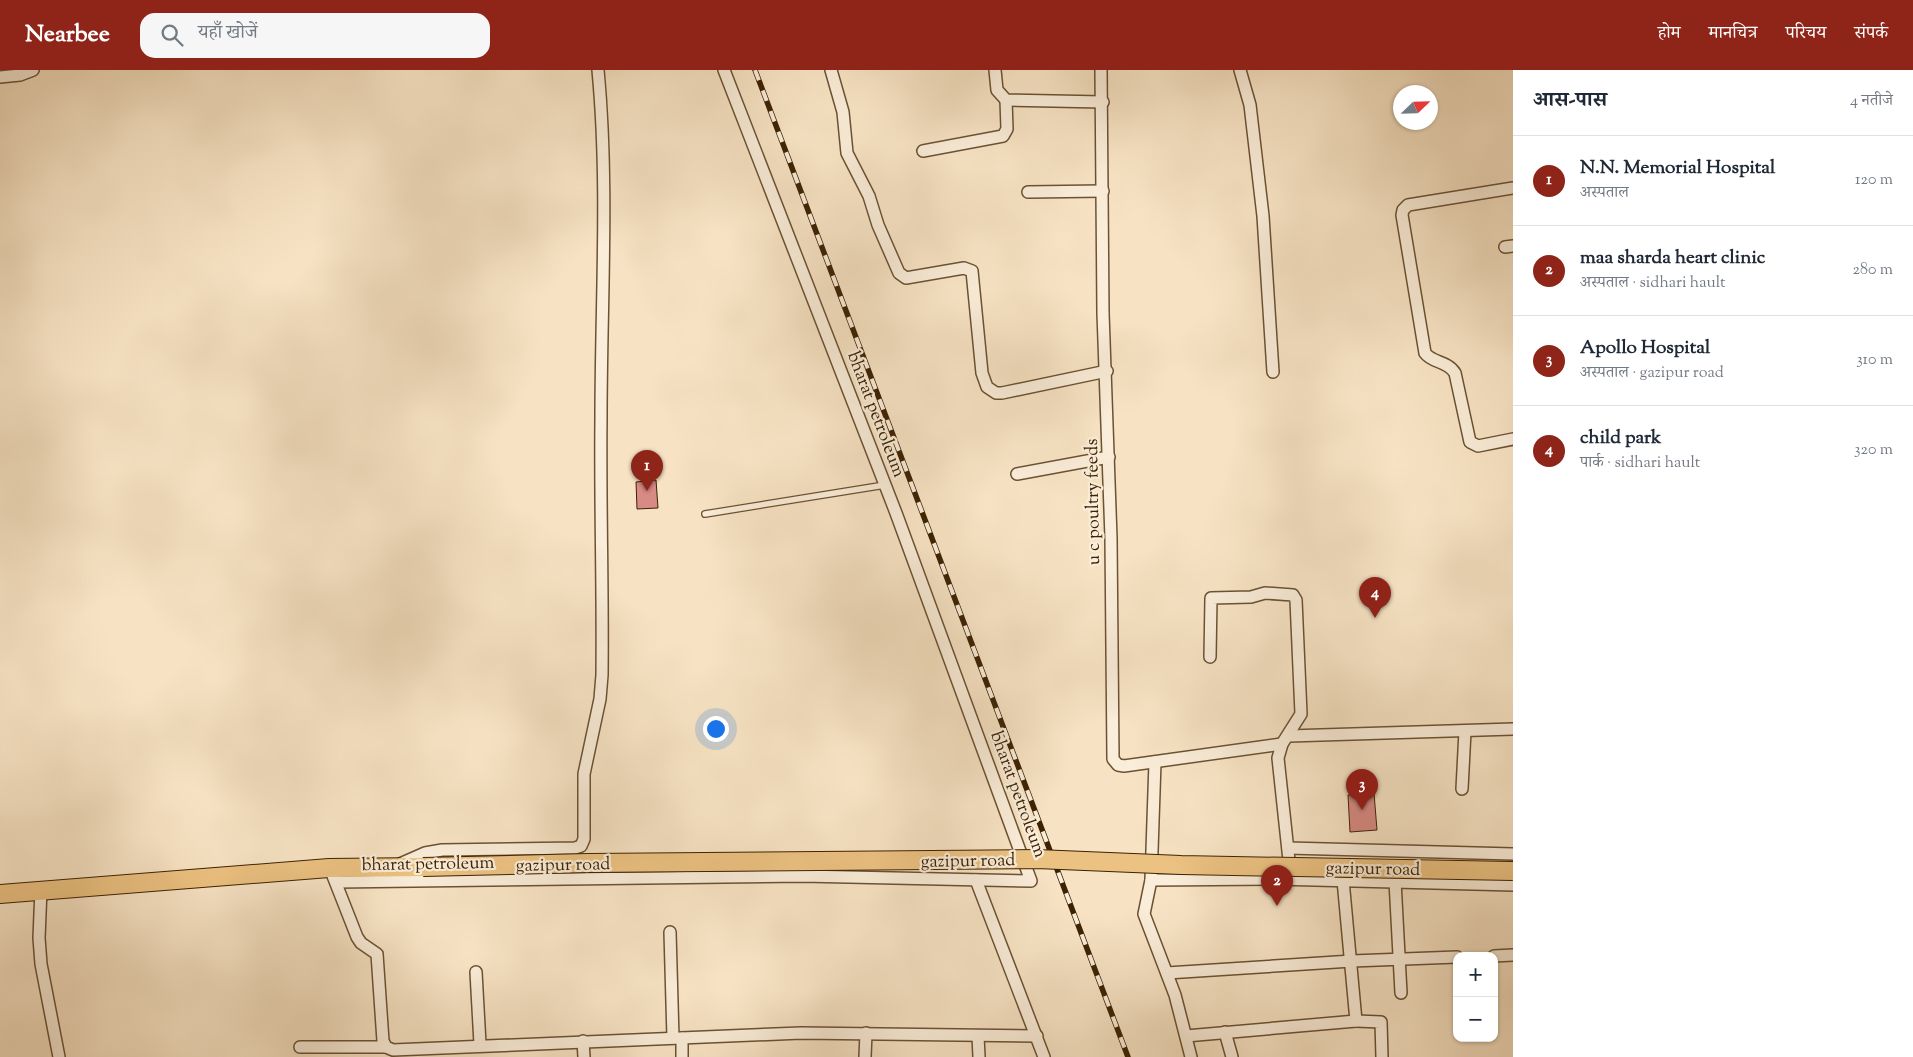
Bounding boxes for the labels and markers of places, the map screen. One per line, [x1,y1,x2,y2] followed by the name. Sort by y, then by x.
[631,450,663,491] pin: 1
[1359,577,1391,618] pin: 4
[1346,769,1378,810] pin: 3
[1261,865,1293,906] pin: 2

